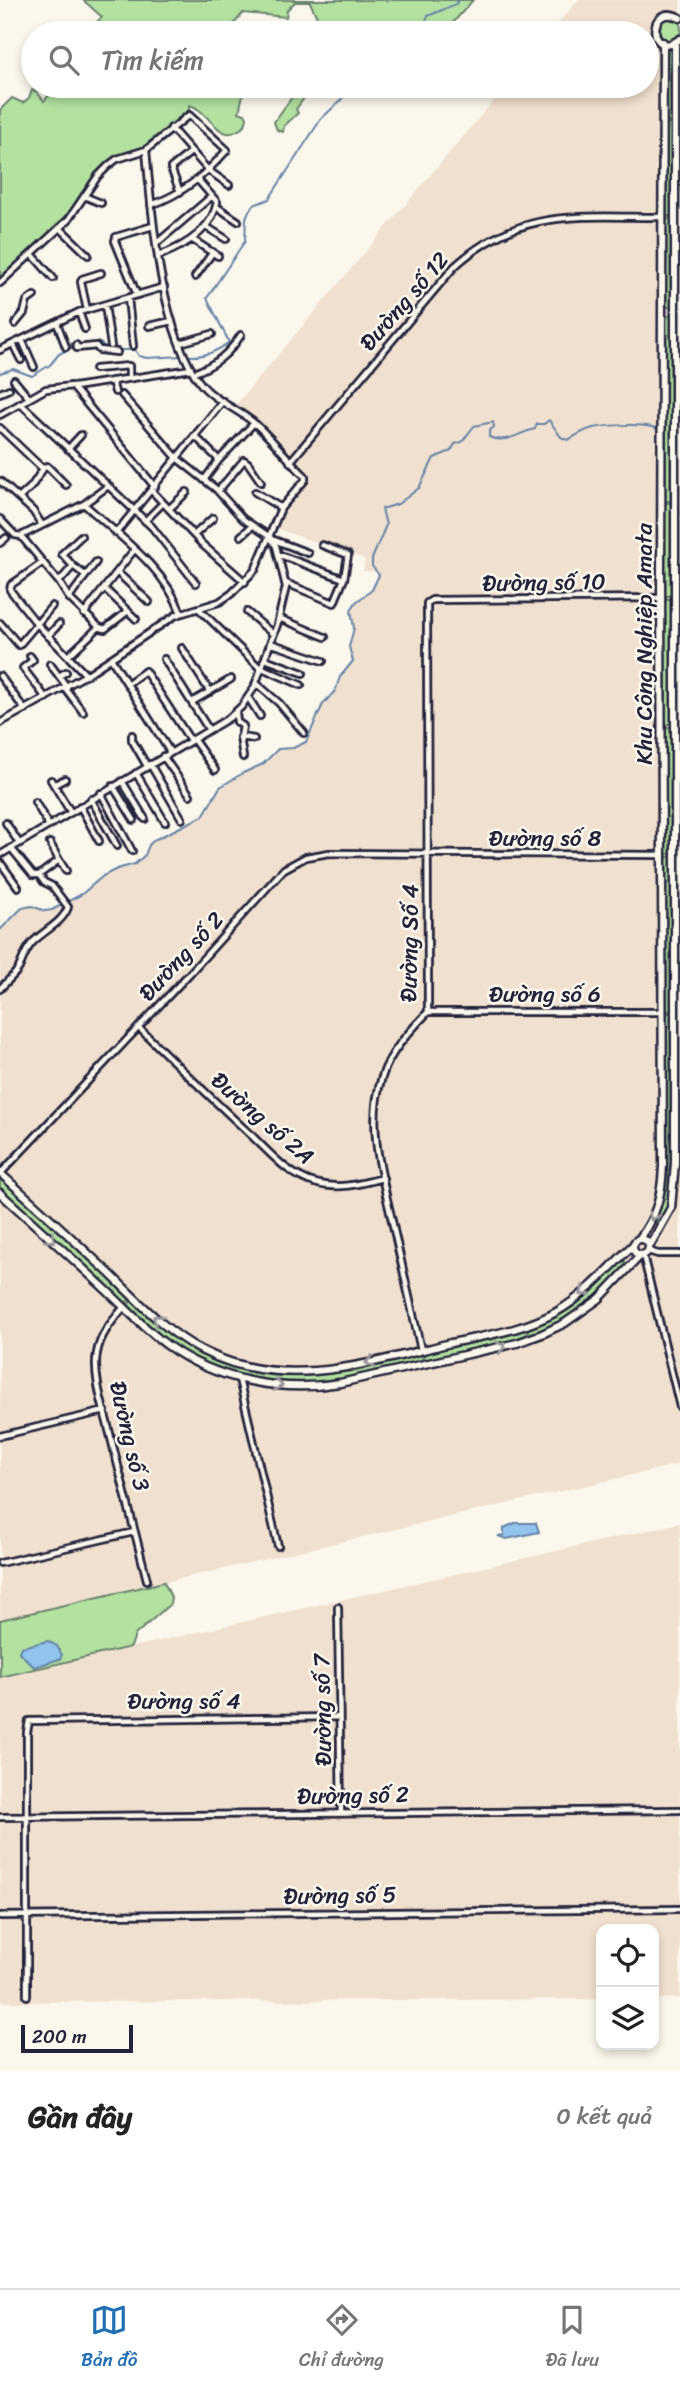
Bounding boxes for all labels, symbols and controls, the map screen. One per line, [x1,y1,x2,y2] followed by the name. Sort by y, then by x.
[21,21,659,98] search box
[101,37,204,83] text: Tìm kiếm
[45,41,83,79] icon: search
[349,242,460,361] street label: Đường số 12
[624,523,665,765] street label: Khu Công Nghiệp Amata
[482,561,606,604] street label: Đường số 10
[489,818,601,859] street label: Đường số 8
[388,884,431,1002] street label: Đường Số 4
[128,901,235,1011] street label: Đường số 2
[489,974,601,1015] street label: Đường số 6
[201,1061,324,1176] street label: Đường số 2A
[647,1209,661,1221] one-way arrow
[42,1231,55,1243] one-way arrow
[579,1284,592,1296] one-way arrow
[152,1315,165,1327] one-way arrow
[495,1341,507,1355] one-way arrow
[364,1354,376,1369] one-way arrow
[97,1377,162,1495] street label: Đường số 3
[272,1378,283,1393] one-way arrow
[301,1652,344,1766] street label: Đường số 7
[127,1681,241,1722] street label: Đường số 4
[297,1774,409,1817] street label: Đường số 2
[283,1874,397,1917] street label: Đường số 5
[596,1924,659,2050] map controls
[596,1924,659,1987] button: locate
[596,1987,659,2050] button: layers
[32,2020,87,2053] text: 200 m
[21,2022,133,2054] scale bar
[28,2090,132,2144] text: Gần đây
[556,2096,652,2137] text: 0 kết quả
[81,2301,137,2376] tab: Bản đồ
[299,2301,384,2376] tab: Chỉ đường
[546,2301,599,2376] tab: Đã lưu

